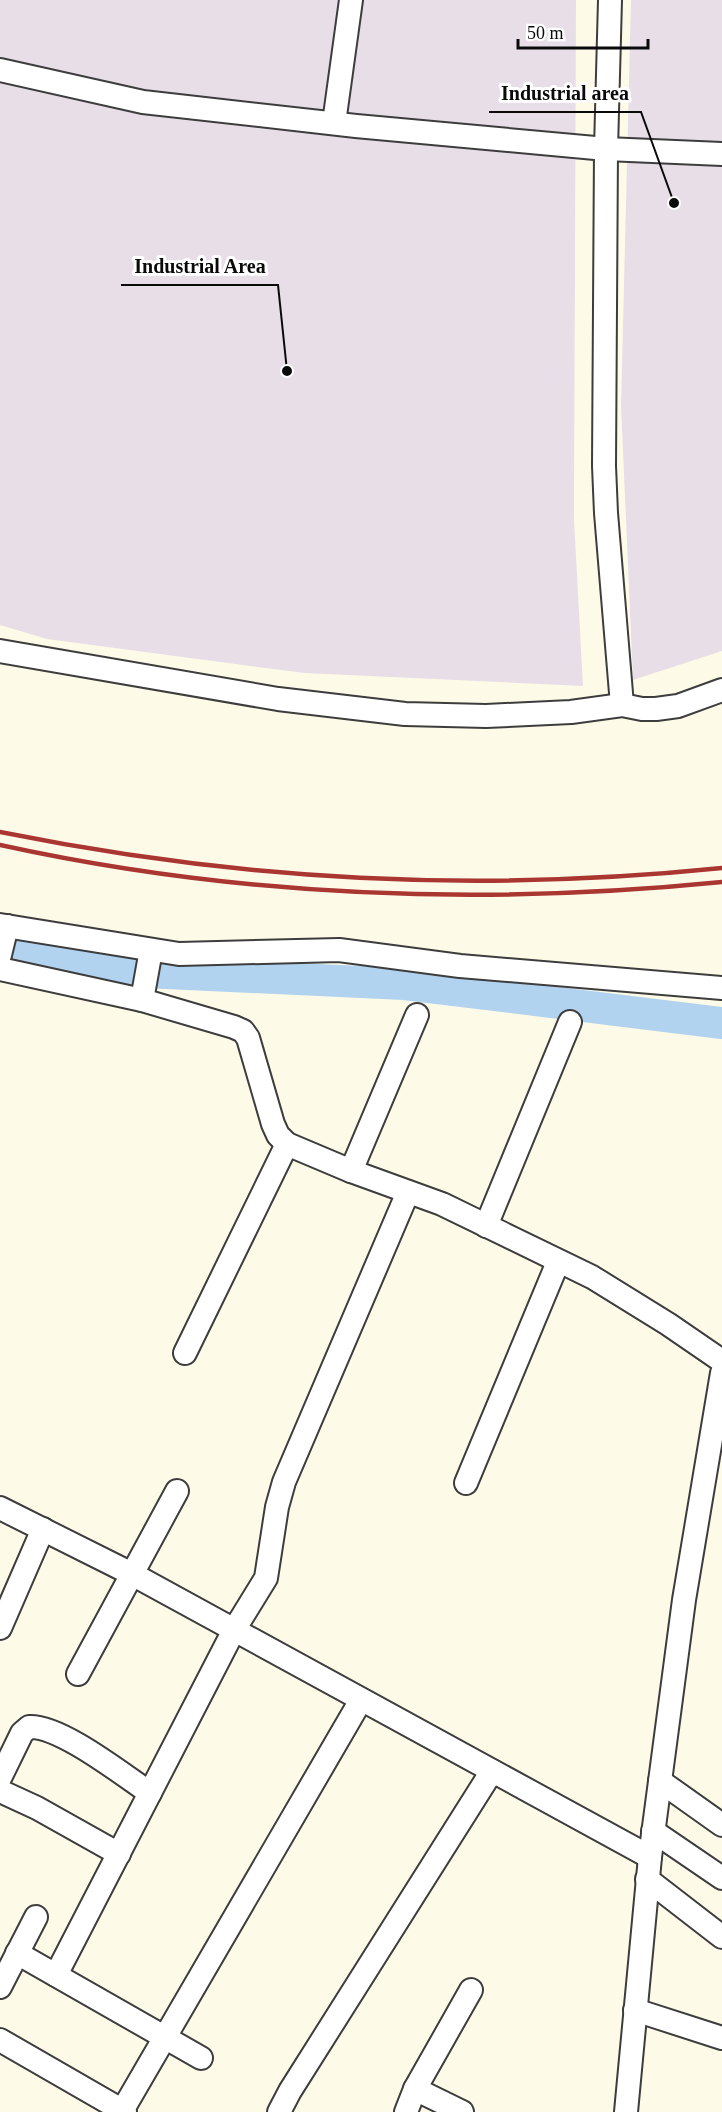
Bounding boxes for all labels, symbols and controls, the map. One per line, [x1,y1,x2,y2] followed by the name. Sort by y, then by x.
[518,12,648,50] scale bar
[527,23,564,43] text: 50 m
[489,74,641,112] callout: Industrial area
[501,82,629,104] text: Industrial area
[121,247,278,285] callout: Industrial Area
[134,255,266,277] text: Industrial Area

